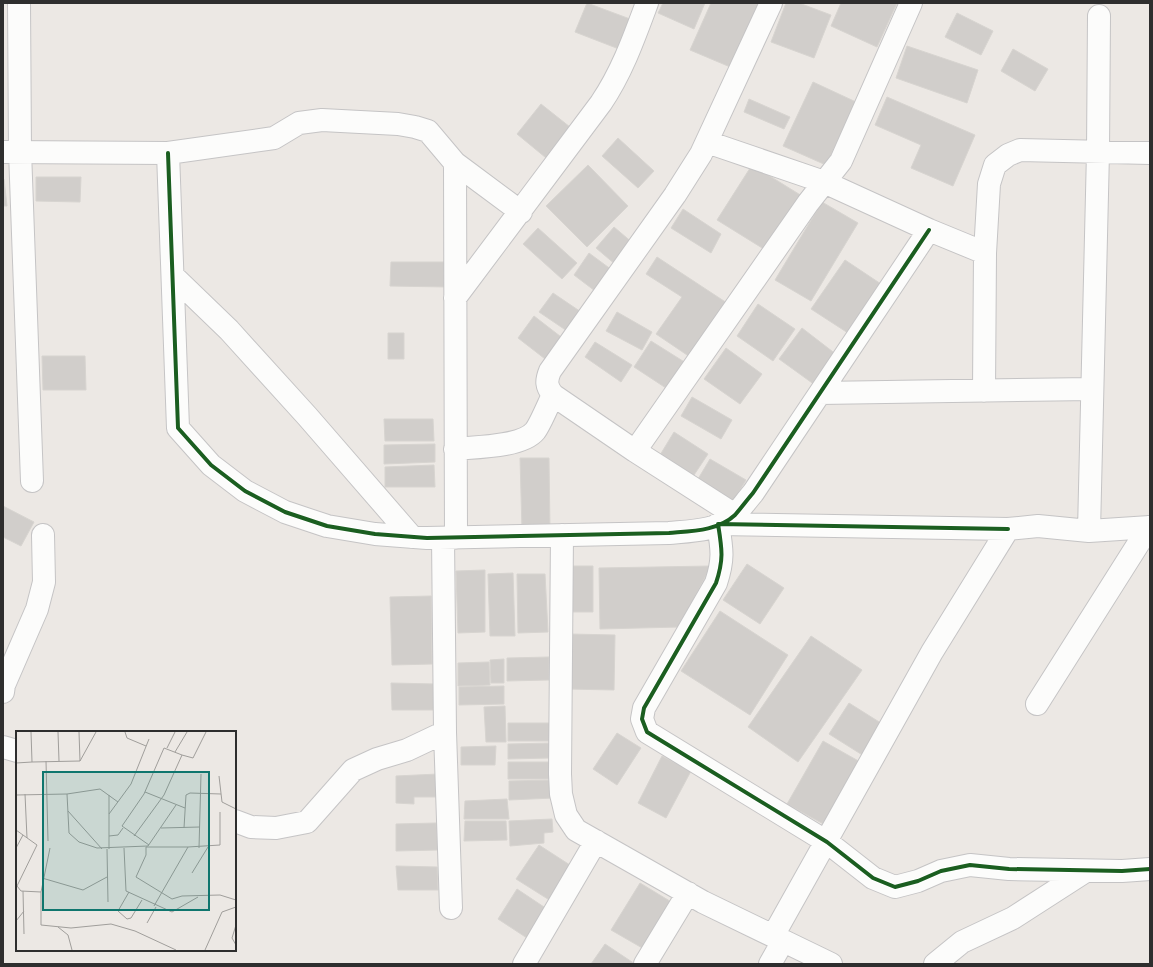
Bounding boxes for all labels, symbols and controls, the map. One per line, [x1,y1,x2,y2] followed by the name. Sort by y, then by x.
[16,731,236,951] inset map

